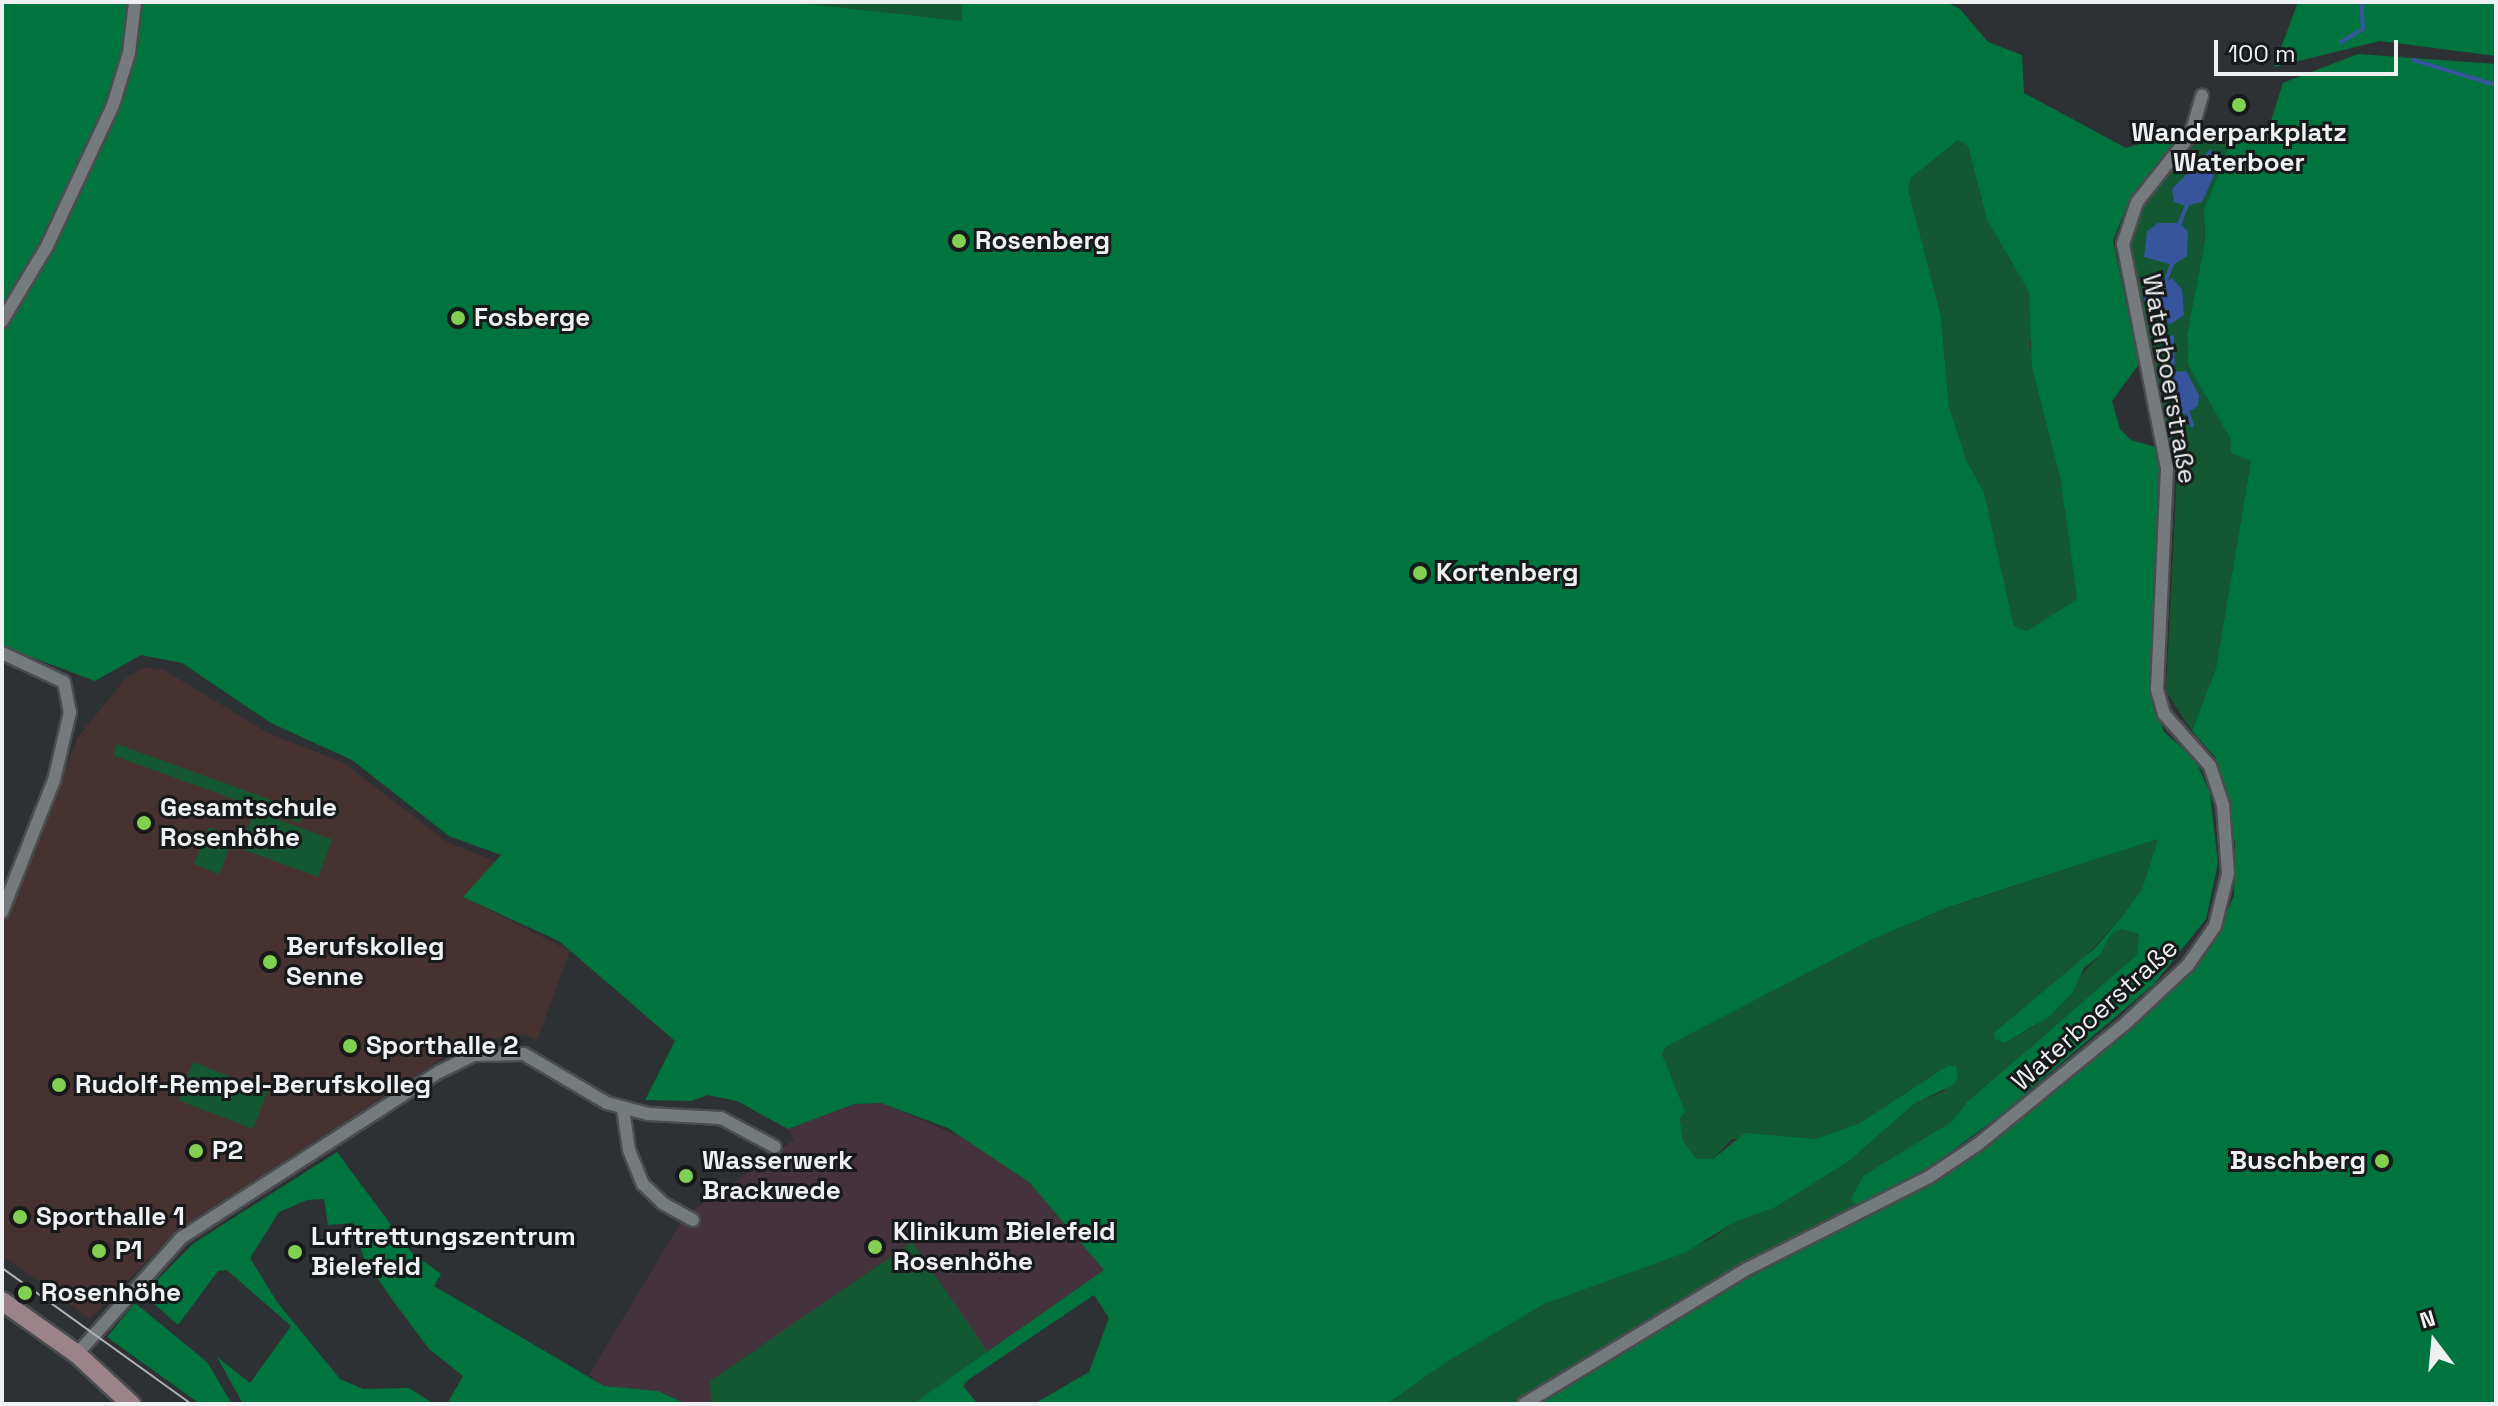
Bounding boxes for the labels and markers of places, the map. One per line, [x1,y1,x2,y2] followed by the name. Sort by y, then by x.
[2230,96,2248,114] marker: Wanderparkplatz Waterboer
[2131,117,2347,178] place label: Wanderparkplatz Waterboer
[975,225,1110,257] place label: Rosenberg
[950,232,968,250] marker: Rosenberg
[474,302,590,334] place label: Fosberge
[449,309,467,327] marker: Fosberge
[1436,557,1579,589] place label: Kortenberg
[1411,564,1429,582] marker: Kortenberg
[160,792,337,854] place label: Gesamtschule Rosenhöhe
[135,814,153,832] marker: Gesamtschule Rosenhöhe
[286,931,445,992] place label: Berufskolleg Senne
[261,953,279,971] marker: Berufskolleg Senne
[366,1030,518,1062] place label: Sporthalle 2
[341,1037,359,1055] marker: Sporthalle 2
[75,1069,431,1101] place label: Rudolf-Rempel-Berufskolleg
[50,1076,68,1094] marker: Rudolf-Rempel-Berufskolleg
[212,1135,243,1167] place label: P2
[187,1142,205,1160] marker: P2
[702,1145,853,1206] place label: Wasserwerk Brackwede
[2230,1145,2366,1177] place label: Buschberg
[2373,1152,2391,1170] marker: Buschberg
[677,1167,695,1185] marker: Wasserwerk Brackwede
[36,1201,185,1233] place label: Sporthalle 1
[11,1208,29,1226] marker: Sporthalle 1
[893,1216,1116,1278] place label: Klinikum Bielefeld Rosenhöhe
[311,1221,576,1282] place label: Luftrettungszentrum Bielefeld
[115,1235,142,1267] place label: P1
[864,1236,886,1258] marker: Klinikum Bielefeld Rosenhöhe
[90,1242,108,1260] marker: P1
[286,1243,304,1261] marker: Luftrettungszentrum Bielefeld
[41,1277,181,1309] place label: Rosenhöhe
[16,1284,34,1302] marker: Rosenhöhe

